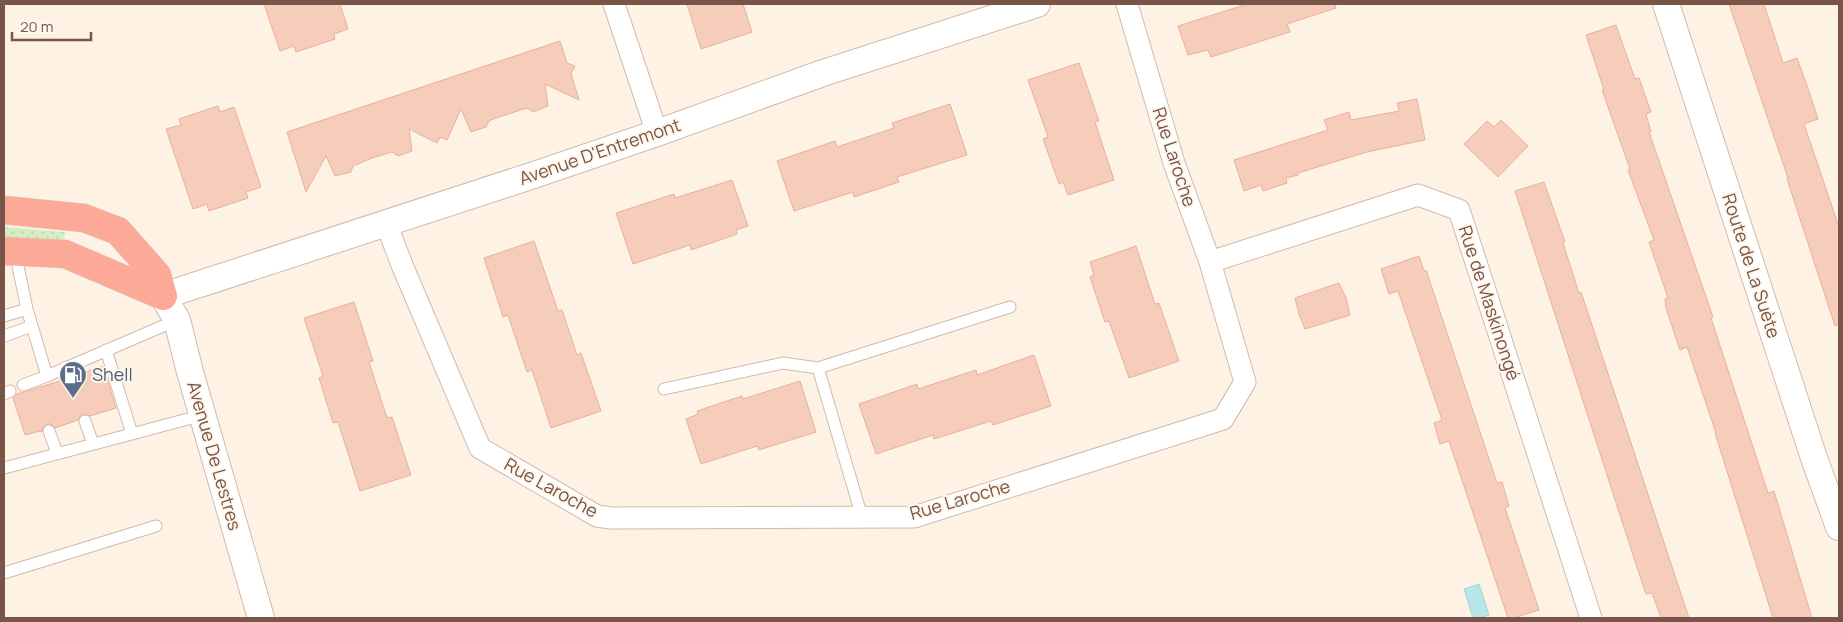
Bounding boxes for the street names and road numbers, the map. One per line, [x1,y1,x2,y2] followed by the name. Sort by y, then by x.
[1148,104,1202,210] street label: Rue Laroche
[516,112,684,190] street label: Avenue D'Entremont
[1717,190,1787,341] street label: Route de La Suète
[1454,222,1526,383] street label: Rue de Maskinongé
[182,378,248,533] street label: Avenue De Lestres
[500,452,603,523] street label: Rue Laroche
[907,473,1013,525] street label: Rue Laroche

